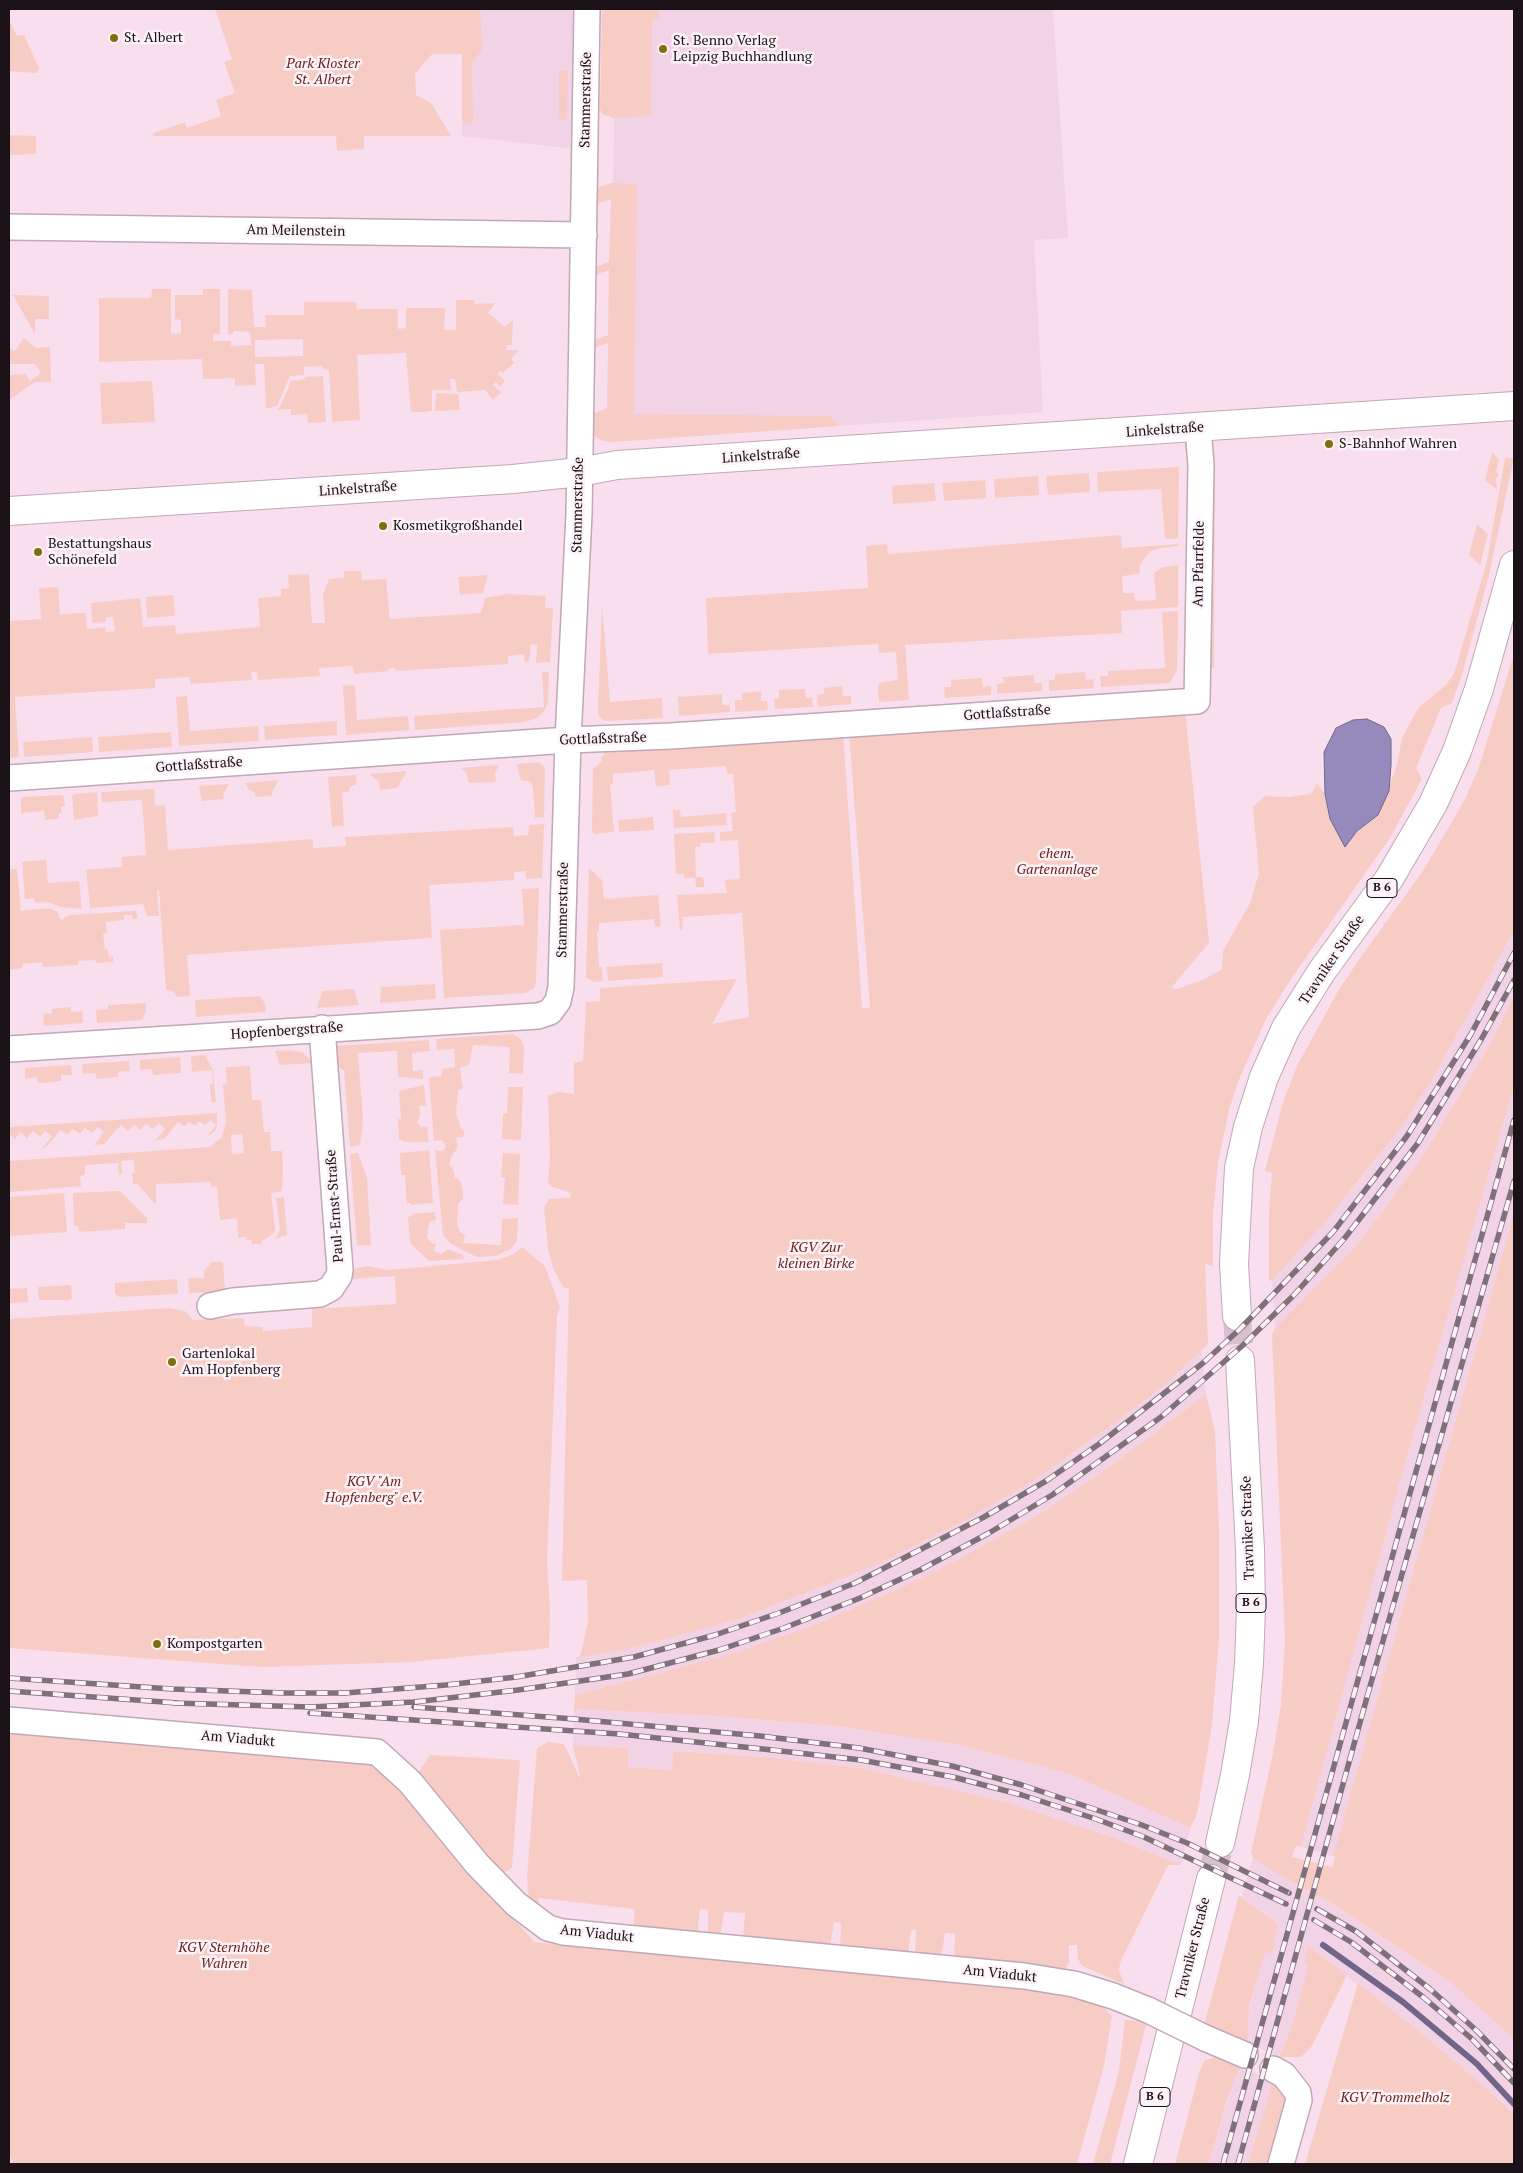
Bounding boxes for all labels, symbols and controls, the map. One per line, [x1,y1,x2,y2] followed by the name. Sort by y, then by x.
[124,30,183,46] place label: St. Albert
[108,32,120,44] marker: St. Albert
[673,33,812,65] place label: St. Benno Verlag Leipzig Buchhandlung
[657,43,669,55] marker: St. Benno Verlag Leipzig Buchhandlung
[577,52,595,148] street label: Stammerstraße
[286,56,360,88] park label: Park Kloster St. Albert
[246,222,346,240] street label: Am Meilenstein
[1125,419,1205,441] street label: Linkelstraße
[1339,436,1457,452] place label: S-Bahnhof Wahren
[1323,438,1335,450] marker: S-Bahnhof Wahren
[721,445,801,467] street label: Linkelstraße
[569,457,587,553] street label: Stammerstraße
[318,478,398,500] street label: Linkelstraße
[393,518,523,534] place label: Kosmetikgroßhandel
[377,520,389,532] marker: Kosmetikgroßhandel
[1190,521,1208,607] street label: Am Pfarrfelde
[48,536,152,568] place label: Bestattungshaus Schönefeld
[32,546,44,558] marker: Bestattungshaus Schönefeld
[963,702,1051,724] street label: Gottlaßstraße
[559,729,647,749] street label: Gottlaßstraße
[155,754,243,776] street label: Gottlaßstraße
[1017,846,1097,879] park label: ehem. Gartenanlage
[554,862,572,958] street label: Stammerstraße
[1367,878,1397,898] road number: B 6
[1296,912,1368,1008] street label: Travniker Straße
[230,1019,344,1043] street label: Hopfenbergstraße
[323,1149,347,1263] street label: Paul-Ernst-Straße
[778,1240,854,1272] park label: KGV Zur kleinen Birke
[182,1346,280,1378] place label: Gartenlokal Am Hopfenberg
[166,1356,178,1368] marker: Gartenlokal Am Hopfenberg
[325,1474,423,1506] park label: KGV "Am Hopfenberg" e.V.
[1238,1476,1258,1580] street label: Travniker Straße
[1236,1594,1266,1612] road number: B 6
[167,1636,262,1652] place label: Kompostgarten
[151,1638,163,1650] marker: Kompostgarten
[200,1727,276,1751] street label: Am Viadukt
[1172,1895,1214,2001] street label: Travniker Straße
[559,1922,635,1946] street label: Am Viadukt
[178,1940,270,1972] park label: KGV Sternhöhe Wahren
[962,1962,1038,1986] street label: Am Viadukt
[1140,2088,1170,2106] road number: B 6
[1341,2090,1449,2106] park label: KGV Trommelholz

